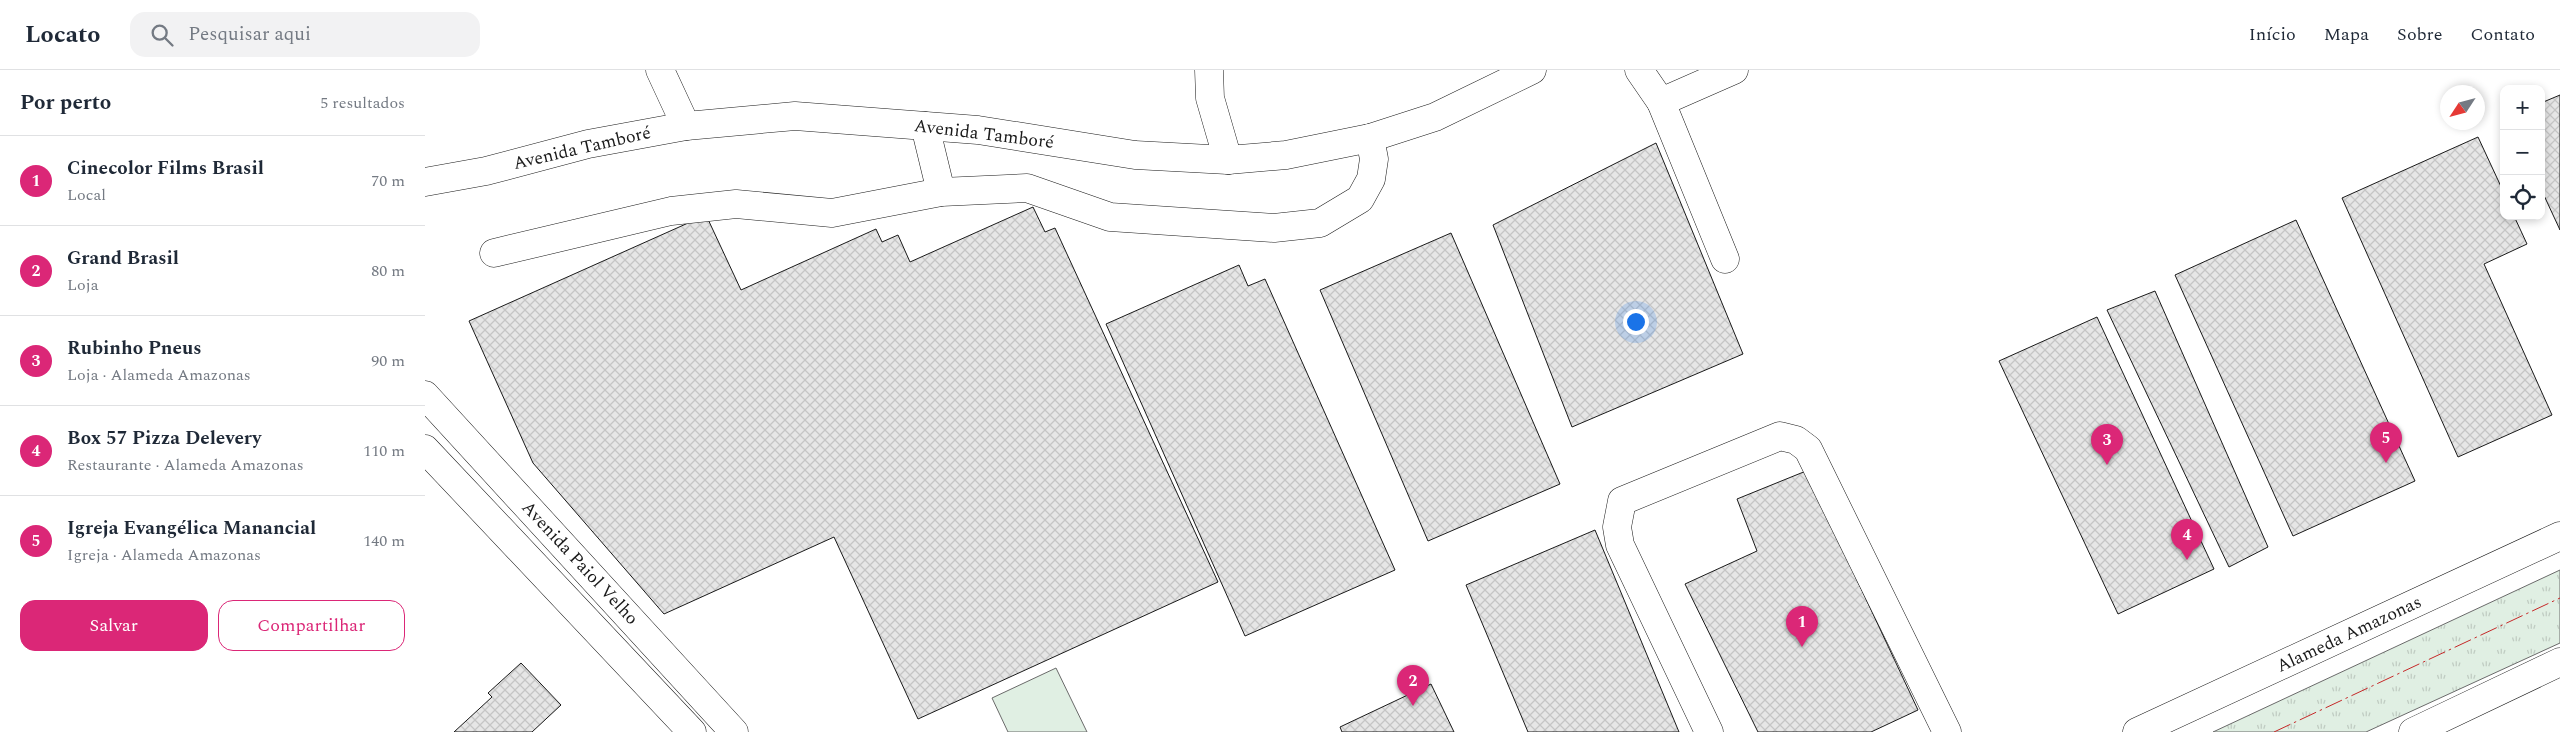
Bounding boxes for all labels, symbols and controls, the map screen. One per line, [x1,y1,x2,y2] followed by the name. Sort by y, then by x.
[130,12,480,57] search box
[25,17,100,53] text: Locato
[188,20,311,49] text: Pesquisar aqui
[148,21,176,49] icon: search
[2249,21,2296,48] text: Início
[2324,21,2369,48] text: Mapa
[2397,21,2442,48] text: Sobre
[2470,21,2535,48] text: Contato
[2440,85,2485,130] north arrow
[2500,85,2545,220] map controls
[2500,85,2545,130] button: +
[20,87,111,119] text: Por perto
[320,91,405,115] text: 5 resultados
[912,112,1056,156] street label: Avenida Tamboré
[510,119,654,177] street label: Avenida Tamboré
[2500,130,2545,175] button: −
[67,154,264,183] text: Cinecolor Films Brasil
[32,169,40,193] text: 1
[371,169,405,193] text: 70 m
[2500,175,2545,220] button: locate
[67,183,106,207] text: Local
[67,244,179,273] text: Grand Brasil
[32,259,40,283] text: 2
[371,259,405,283] text: 80 m
[67,273,99,297] text: Loja
[1623,309,1649,335] your location
[67,334,202,363] text: Rubinho Pneus
[32,349,40,373] text: 3
[371,349,405,373] text: 90 m
[67,363,251,387] text: Loja · Alameda Amazonas
[2370,422,2402,463] pin: 5
[67,424,261,453] text: Box 57 Pizza Delevery
[2091,424,2123,465] pin: 3
[32,439,40,463] text: 4
[363,439,405,463] text: 110 m
[67,453,304,477] text: Restaurante · Alameda Amazonas
[515,495,645,631] street label: Avenida Paiol Velho
[67,514,316,543] text: Igreja Evangélica Manancial
[2171,519,2203,560] pin: 4
[32,529,40,553] text: 5
[363,529,405,553] text: 140 m
[67,543,261,567] text: Igreja · Alameda Amazonas
[2272,588,2426,680] street label: Alameda Amazonas
[20,600,208,651] button: Salvar
[218,600,405,651] button: Compartilhar
[1786,606,1818,647] pin: 1
[1397,665,1429,706] pin: 2

